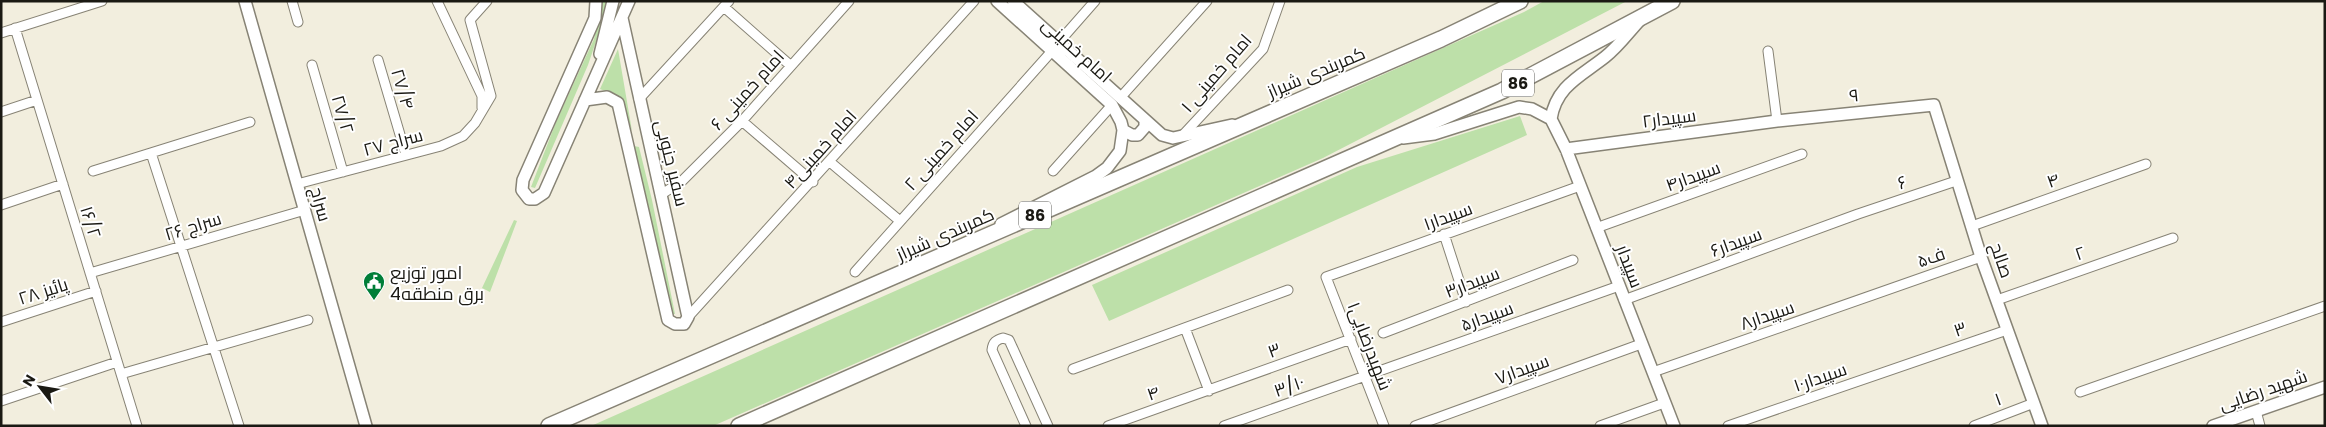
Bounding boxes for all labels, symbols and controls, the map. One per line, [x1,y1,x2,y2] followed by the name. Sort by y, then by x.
[1037,12,1117,88] street label: امام خمینی
[1175,28,1257,118] street label: امام خمینی ۱
[1262,40,1369,104] street label: کمربندی شیراز
[704,45,790,135] street label: امام خمینی ۶
[385,66,421,112] street label: ۲۷/۴
[1502,70,1534,96] road number: 86
[1848,82,1860,108] street label: ۹
[326,92,360,136] street label: ۲۷/۲
[1641,102,1697,134] street label: سپیدار۲
[778,104,862,194] street label: امام خمینی۴
[898,104,984,196] street label: امام خمینی ۲
[649,117,695,209] street label: سفیر جنوبی
[360,122,426,162] street label: ۲۷ سراج
[1662,155,1724,197] street label: سپیدار۴
[2043,166,2063,194] street label: ۴
[1894,169,1910,195] street label: ۶
[304,184,338,224] street label: سراج
[1420,196,1476,236] street label: سپیدار۱
[891,201,998,267] street label: کمربندی شیراز
[1019,202,1051,228] road number: 86
[74,203,108,241] street label: ۱۶/۲
[162,206,224,246] street label: سراج ۲۶
[1707,221,1765,263] street label: سپیدار۶
[1984,239,2020,281] street label: صالح
[1610,240,1650,291] street label: سپیدار
[2071,240,2089,266] street label: ۲
[1913,241,1949,273] street label: ف۵
[390,260,484,306] place label: امور توزیع برق منطقه4
[1441,260,1503,304] street label: سپیدار۳
[362,270,386,301] public building icon: امور توزیع برق منطقه4
[15,271,71,311] street label: پائیز ۲۸
[1736,294,1798,336] street label: سپیدار۸
[1457,295,1517,337] street label: سپیدار۵
[1342,298,1398,394] street label: شهیدرضایی۱
[1950,315,1970,343] street label: ۳
[1264,336,1284,364] street label: ۳
[1491,348,1553,390] street label: سپیدار۷
[1790,356,1850,398] street label: سپیدار۱۰
[15,362,65,412] north arrow
[2215,363,2311,417] street label: شهید رضایی
[1270,369,1308,403] street label: ۳/۱۰
[18,371,40,390] text: N
[1143,379,1163,407] street label: ۴
[1991,386,2005,412] street label: ۱

